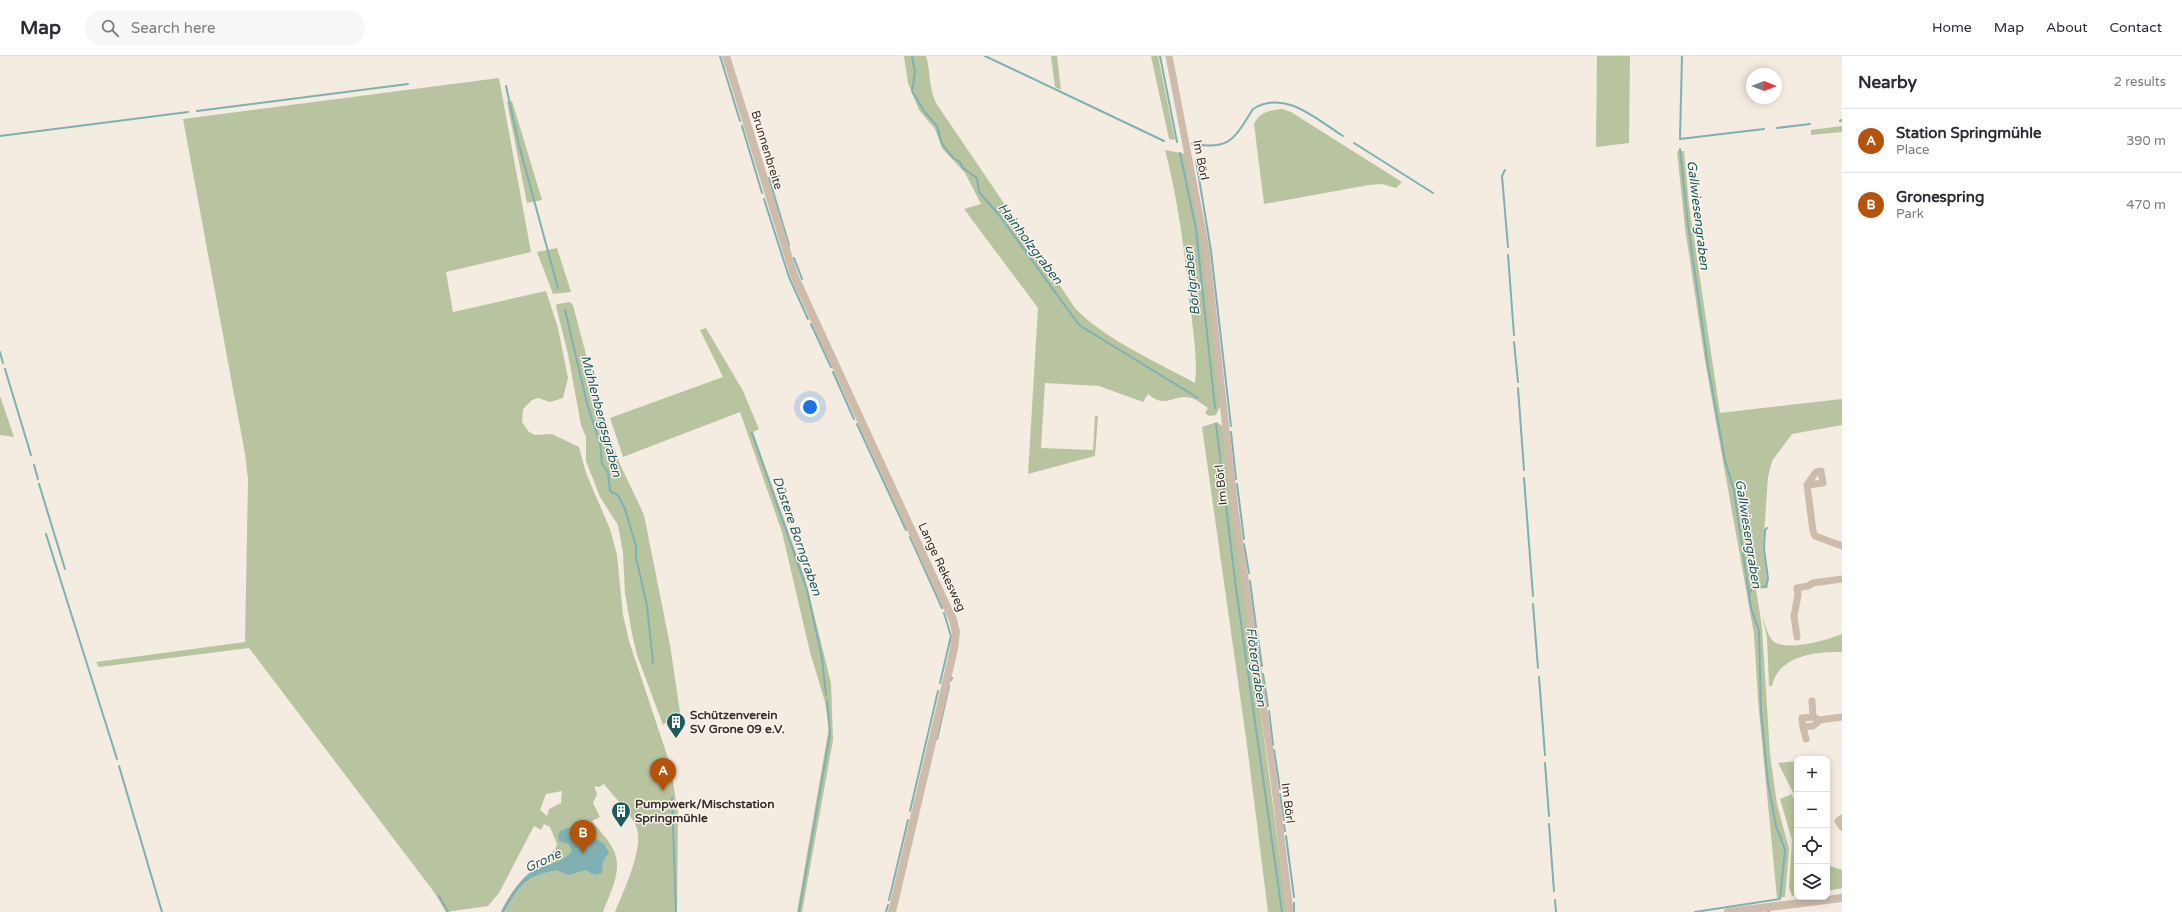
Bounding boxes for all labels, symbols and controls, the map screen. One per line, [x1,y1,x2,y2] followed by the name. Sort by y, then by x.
[85,10,365,46] search box
[20,17,61,39] text: Map
[99,17,121,39] icon: search
[131,19,215,37] text: Search here
[1932,19,1972,36] text: Home
[1994,19,2024,36] text: Map
[2046,19,2088,36] text: About
[2110,19,2162,36] text: Contact
[1746,68,1782,104] north arrow
[1858,72,1917,93] text: Nearby
[2114,74,2166,90] text: 2 results
[748,109,786,191] street label: Brunnenbreite
[1896,124,2041,142] text: Station Springmühle
[1866,133,1876,149] text: A
[2126,133,2166,149] text: 390 m
[1190,139,1212,181] street label: Im Börl
[1896,142,1929,158] text: Place
[1683,159,1713,272] water label: Gallwiesengraben
[1896,188,1984,206] text: Gronespring
[1866,197,1876,213] text: B
[2126,197,2166,213] text: 470 m
[994,200,1066,289] water label: Hainholzgraben
[1896,206,1924,222] text: Park
[1180,245,1204,316] water label: Börlgraben
[577,353,625,480] water label: Mühlenbergsgraben
[800,397,820,417] your location
[1212,464,1230,506] street label: Im Börl
[769,474,825,599] water label: Düstere Borngraben
[1731,478,1765,591] water label: Gallwiesengraben
[915,520,969,614] street label: Lange Rekesweg
[1243,626,1270,709] water label: Flötergraben
[690,708,785,736] place label: Schützenverein SV Grone 09 e.V.
[665,711,687,739] building icon: Schützenverein SV Grone 09 e.V.
[1794,756,1830,900] map controls
[1794,756,1830,792] button: +
[650,758,676,791] pin: A
[1279,782,1297,824] street label: Im Börl
[1794,792,1830,828] button: −
[635,797,774,826] place label: Pumpwerk/Mischstation Springmühle
[610,800,632,828] building icon: Pumpwerk/Mischstation Springmühle
[570,820,596,853] pin: B
[1794,828,1830,864] button: locate
[522,845,564,876] water label: Grone
[1794,864,1830,900] button: layers

